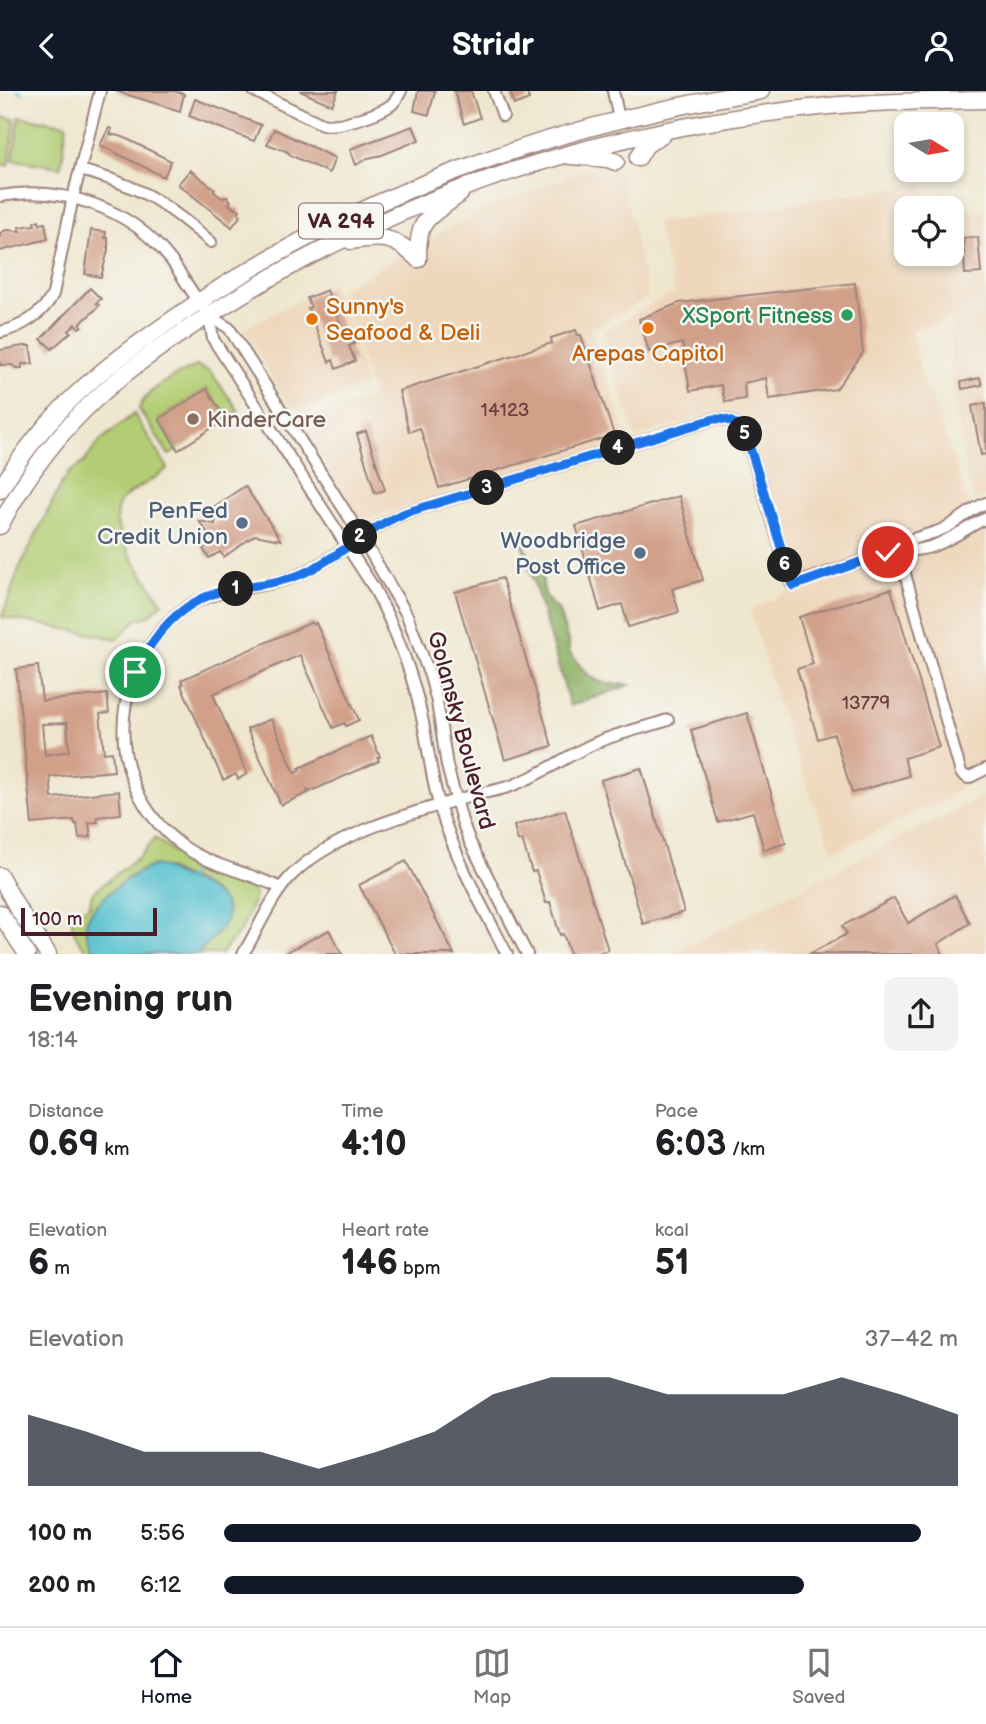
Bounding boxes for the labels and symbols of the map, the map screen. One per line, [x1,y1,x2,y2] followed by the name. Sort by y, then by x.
[894,112,964,182] north arrow
[299,204,383,239] road number: VA 294
[326,293,480,347] place label: Sunny's Seafood & Deli
[681,302,833,330] place label: XSport Fitness
[839,307,855,323] marker: XSport Fitness
[304,311,320,327] marker: Sunny's Seafood & Deli
[640,320,656,336] marker: Arepas Capitol
[572,340,724,368] place label: Arepas Capitol
[481,399,529,422] house number: 14123
[207,406,326,434] place label: KinderCare
[185,411,201,427] marker: KinderCare
[728,417,762,451] pin: 5
[600,431,636,465] pin: 4
[470,471,504,505] pin: 3
[97,497,228,551] place label: PenFed Credit Union
[234,515,250,531] marker: PenFed Credit Union
[342,519,378,555] pin: 2
[858,522,918,582] pin
[500,527,626,581] place label: Woodbridge Post Office
[632,545,648,561] marker: Woodbridge Post Office
[768,547,802,582] pin: 6
[218,571,254,607] pin: 1
[421,628,501,833] street label: Golansky Boulevard
[105,642,165,702] pin
[842,692,890,715] house number: 13779
[21,905,158,937] scale bar

